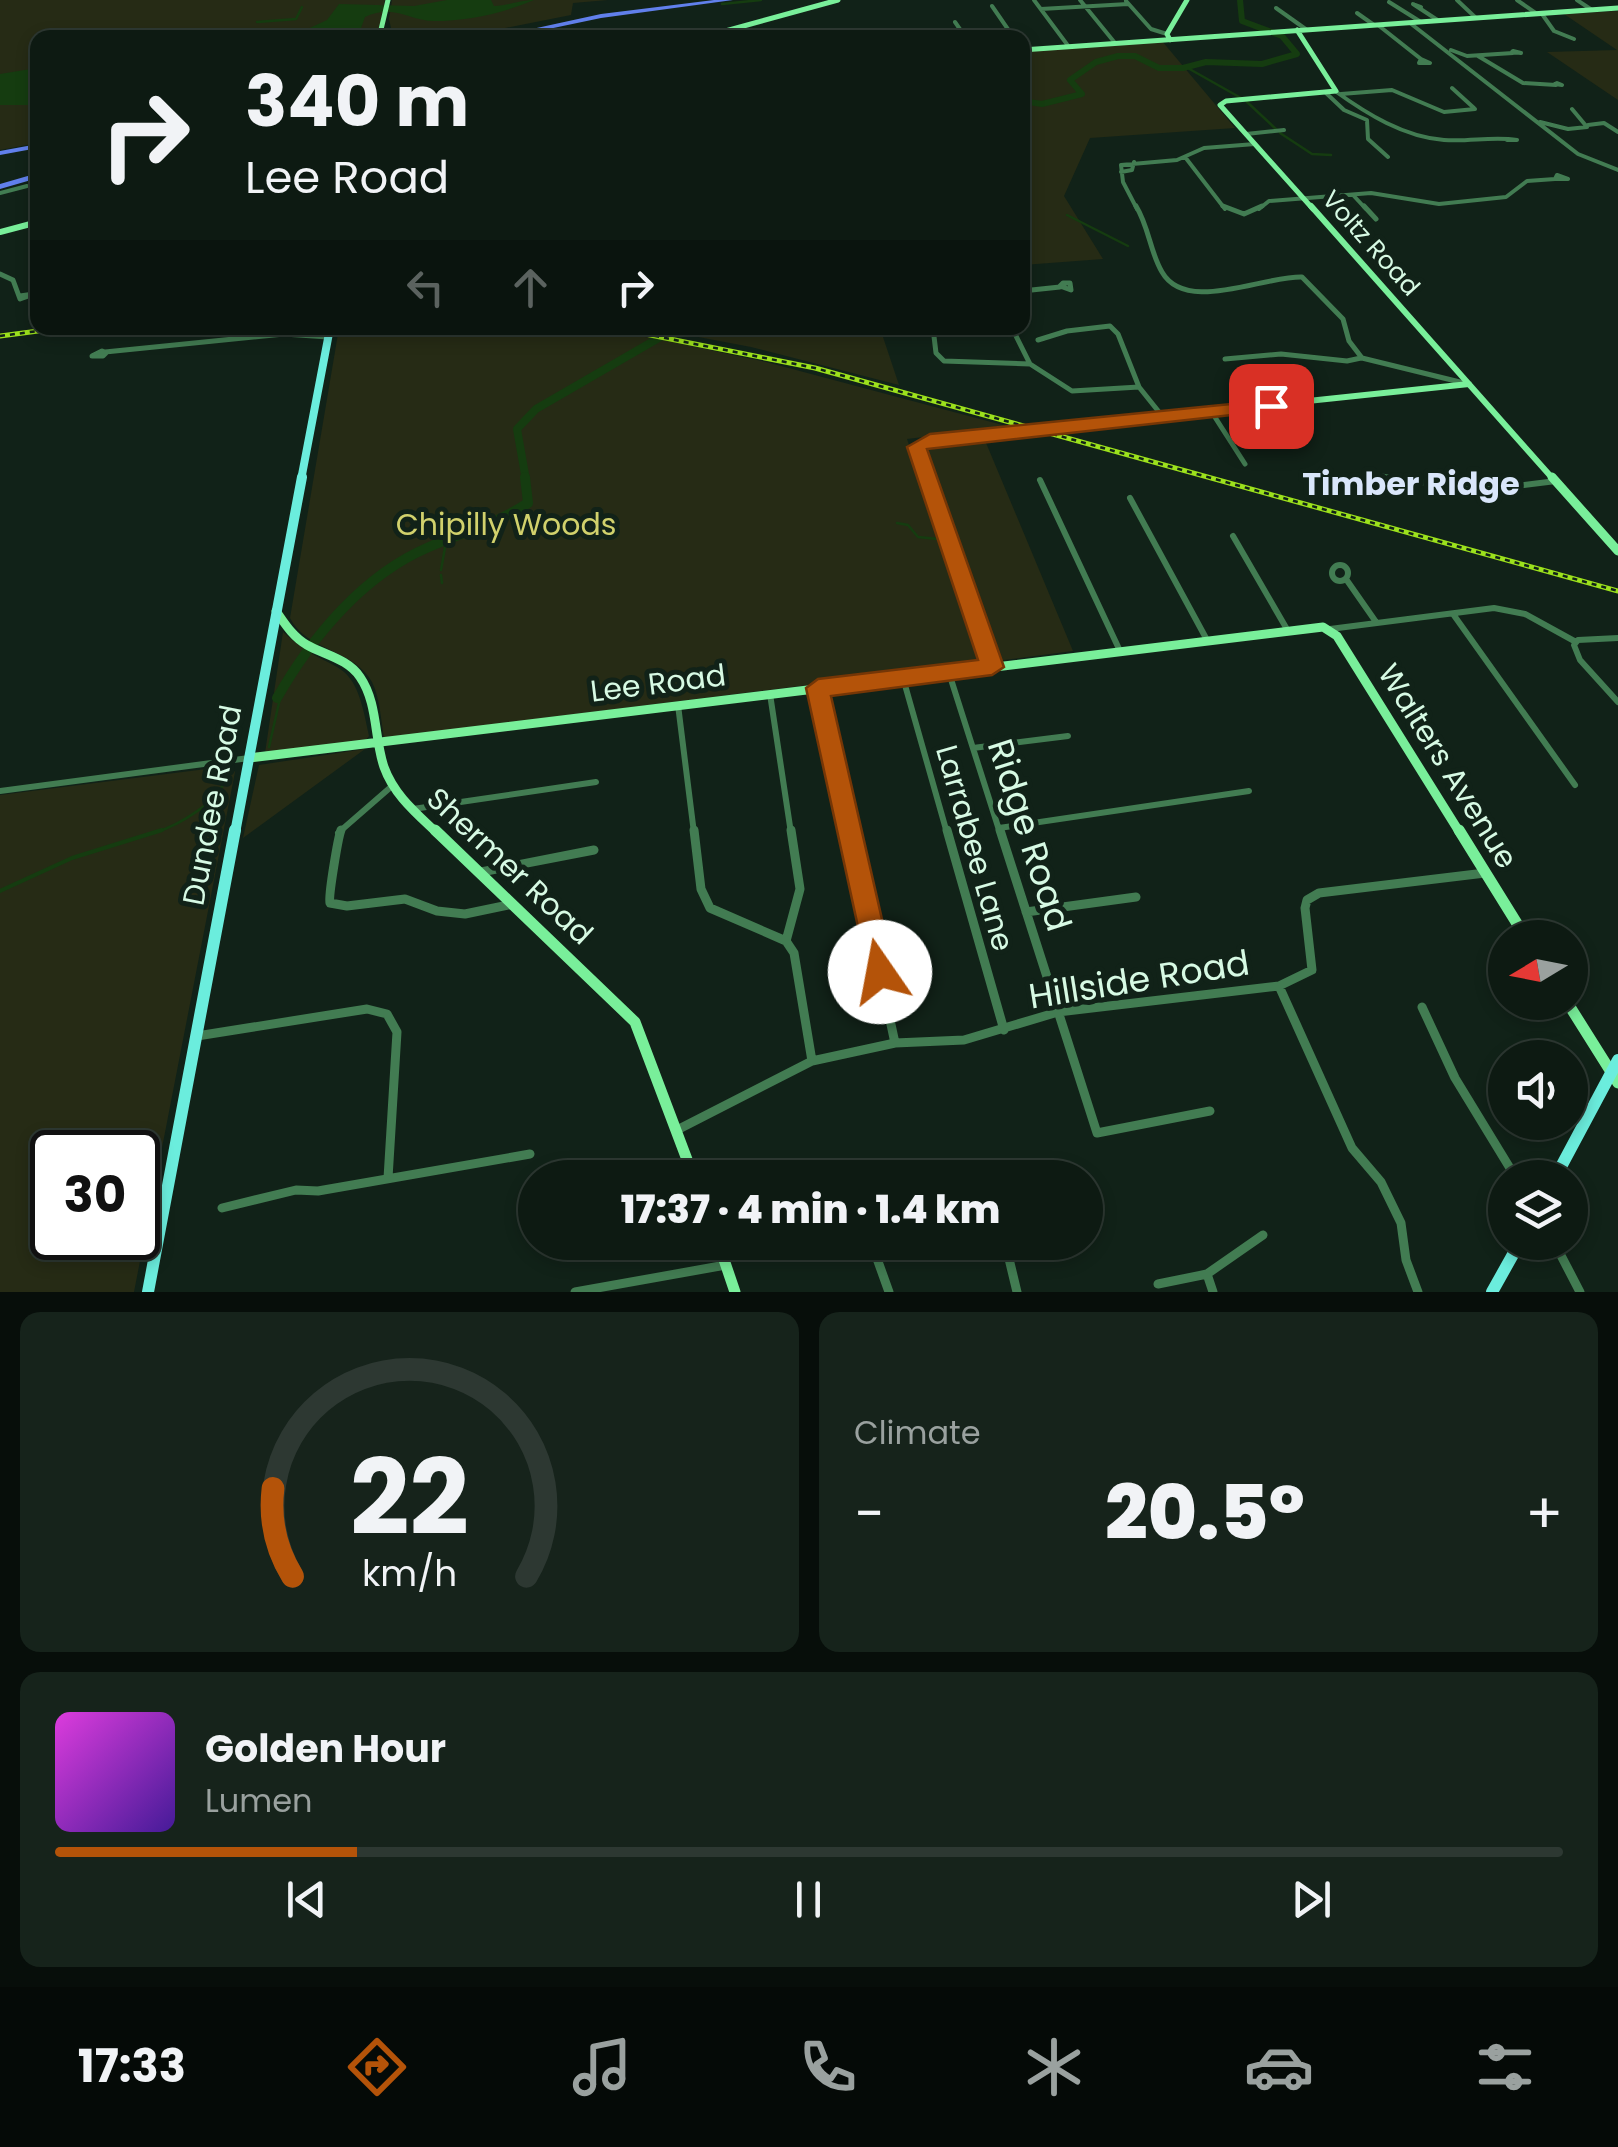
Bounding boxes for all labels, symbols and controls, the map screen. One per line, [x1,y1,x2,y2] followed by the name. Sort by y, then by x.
[245,52,469,151] text: 340 m
[80,70,210,200] icon: right
[245,146,449,209] text: Lee Road
[1314,183,1428,303] street label: Voltz Road
[398,260,453,315] icon: left
[503,260,558,315] icon: ahead
[608,260,663,315] icon: right
[1229,364,1314,449] pin
[1244,379,1299,434] icon: arrive
[1302,461,1520,506] district label: Timber Ridge
[396,503,616,546] park label: Chipilly Woods
[588,653,728,713] street label: Lee Road
[1368,655,1528,877] street label: Walters Avenue
[172,701,252,909] street label: Dundee Road
[976,733,1084,937] street label: Ridge Road
[925,740,1025,956] street label: Larrabee Lane
[417,778,603,954] street label: Shermer Road
[828,920,932,1024] position arrow
[1488,920,1588,1020] north arrow
[1488,920,1588,1260] map controls
[1025,937,1253,1021] street label: Hillside Road
[1488,1040,1588,1140] button: sound
[30,1130,160,1260] speed limit sign: 30
[1488,1160,1588,1260] button: layers
[621,1183,1000,1236] text: 17:37 · 4 min · 1.4 km
[854,1410,981,1455] text: Climate
[350,1425,469,1570] text: 22
[1105,1460,1305,1565] text: 20.5°
[854,1475,884,1552] text: −
[1525,1475,1563,1552] text: +
[362,1548,457,1599] text: km/h
[205,1722,446,1775] text: Golden Hour
[205,1778,313,1823] text: Lumen
[279,1872,334,1927] icon: previous
[781,1872,836,1927] icon: pause
[1284,1872,1339,1927] icon: next
[342,2032,412,2102] icon: directions
[567,2032,637,2102] icon: music
[793,2032,863,2102] icon: phone
[1019,2032,1089,2102] icon: climate
[1244,2032,1314,2102] icon: car
[1470,2032,1540,2102] icon: filters
[78,2035,186,2098] text: 17:33

